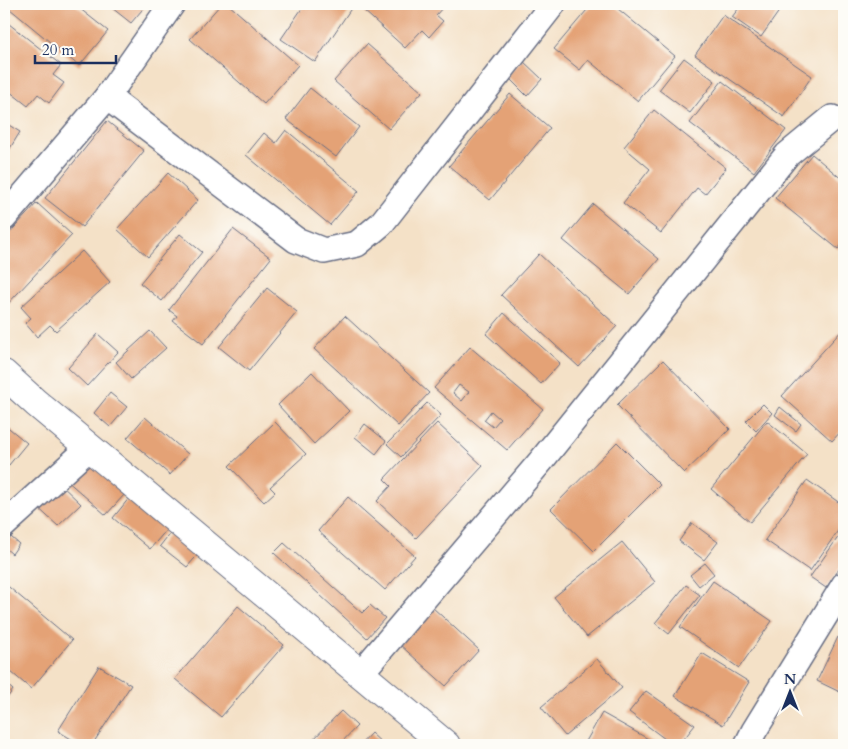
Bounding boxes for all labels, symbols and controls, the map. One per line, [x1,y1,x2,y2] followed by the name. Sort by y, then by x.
[35,32,116,64] scale bar
[42,40,74,60] text: 20 m
[766,666,816,716] north arrow
[784,670,796,689] text: N

